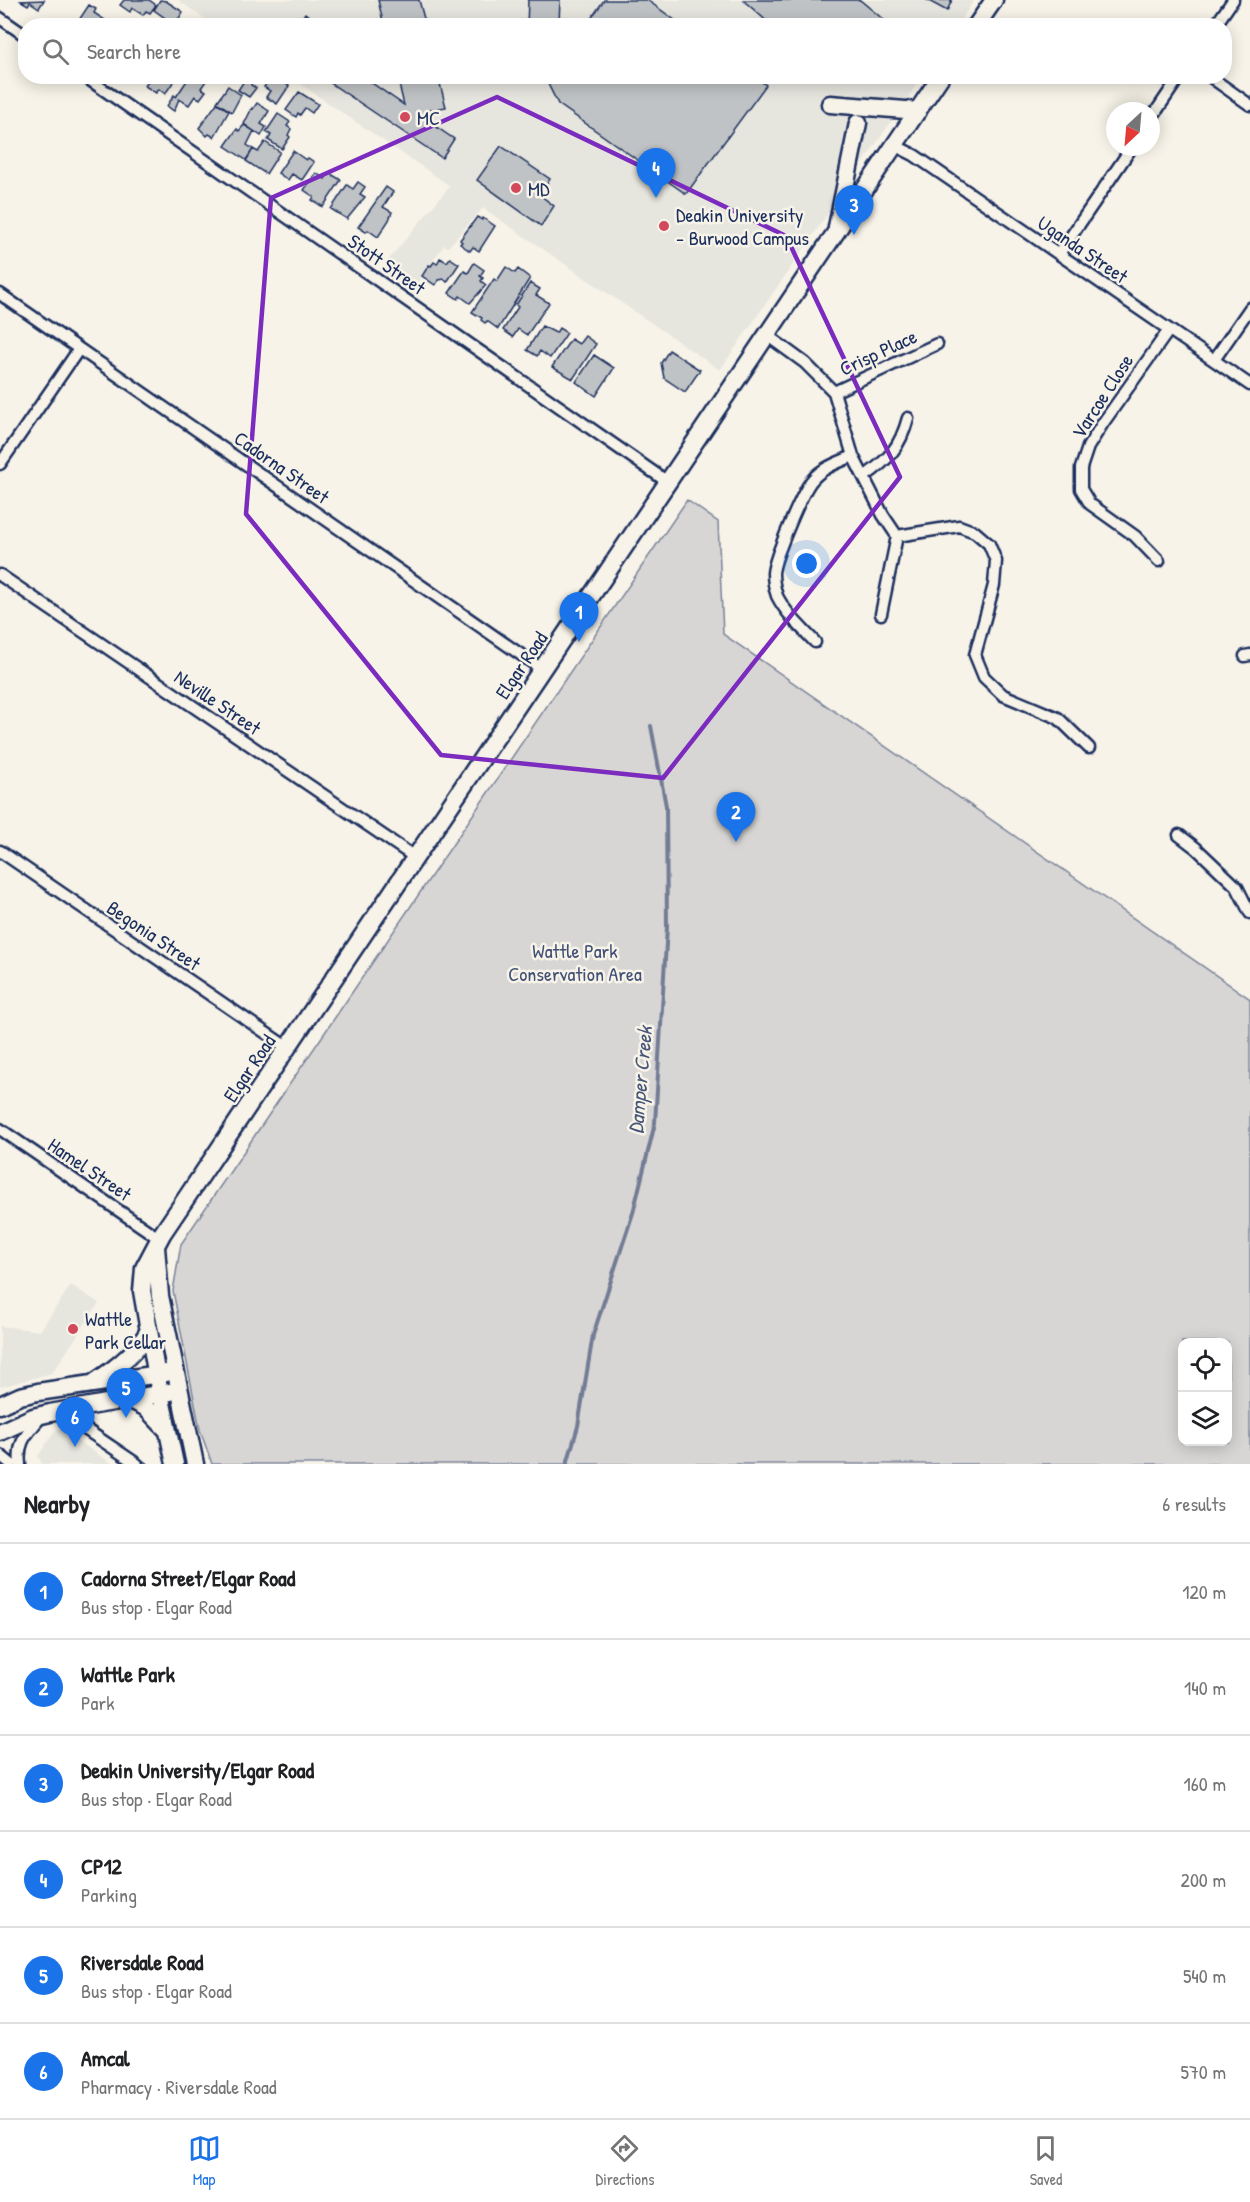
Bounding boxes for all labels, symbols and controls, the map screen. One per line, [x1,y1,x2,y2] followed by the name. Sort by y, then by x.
[18,18,1232,84] search box
[39,35,72,68] icon: search
[87,36,181,66] text: Search here
[1106,102,1160,156] north arrow
[417,104,440,131] place label: MC
[398,110,412,124] marker: MC
[636,148,676,198] pin: 4
[528,175,550,202] place label: MD
[509,181,523,195] marker: MD
[834,186,874,235] pin: 3
[676,201,809,251] place label: Deakin University - Burwood Campus
[1033,209,1134,290] street label: Uganda Street
[657,219,671,233] marker: Deakin University - Burwood Campus
[343,227,432,301] street label: Stott Street
[835,322,921,382] street label: Crisp Place
[1065,349,1139,443] street label: Varcoe Close
[229,424,336,510] street label: Cadorna Street
[792,549,821,578] your location
[560,592,598,642] pin: 1
[489,626,554,704] street label: Elgar Road
[169,663,267,741] street label: Neville Street
[716,792,756,842] pin: 2
[102,894,207,977] street label: Begonia Street
[508,937,642,987] park label: Wattle Park Conservation Area
[621,1023,659,1135] water label: Damper Creek
[217,1029,282,1107] street label: Elgar Road
[43,1131,138,1207] street label: Hamel Street
[85,1305,166,1355] place label: Wattle Park Cellar
[66,1322,80,1336] marker: Wattle Park Cellar
[1178,1338,1232,1446] map controls
[1178,1338,1232,1392] button: locate
[106,1368,146,1418] pin: 5
[1178,1392,1232,1446] button: layers
[56,1398,94,1447] pin: 6
[24,1486,90,1521] text: Nearby
[1162,1490,1226,1517] text: 6 results
[81,1563,295,1593] text: Cadorna Street/Elgar Road
[40,1578,47,1605] text: 1
[1182,1578,1226,1605] text: 120 m
[81,1593,232,1620] text: Bus stop · Elgar Road
[81,1659,175,1689] text: Wattle Park
[39,1674,48,1701] text: 2
[1184,1674,1226,1701] text: 140 m
[81,1689,114,1716] text: Park
[81,1755,314,1785] text: Deakin University/Elgar Road
[39,1770,48,1797] text: 3
[1184,1770,1226,1797] text: 160 m
[81,1785,232,1812] text: Bus stop · Elgar Road
[81,1851,122,1881] text: CP12
[40,1866,47,1893] text: 4
[1181,1866,1226,1893] text: 200 m
[81,1881,137,1908] text: Parking
[81,1947,203,1977] text: Riversdale Road
[39,1962,48,1989] text: 5
[1183,1962,1226,1989] text: 540 m
[81,1977,232,2004] text: Bus stop · Elgar Road
[81,2043,130,2073] text: Amcal
[40,2058,47,2085] text: 6
[1180,2058,1226,2085] text: 570 m
[81,2073,277,2100] text: Pharmacy · Riversdale Road
[188,2132,221,2190] tab: Map
[596,2132,654,2190] tab: Directions
[1029,2132,1062,2190] tab: Saved

